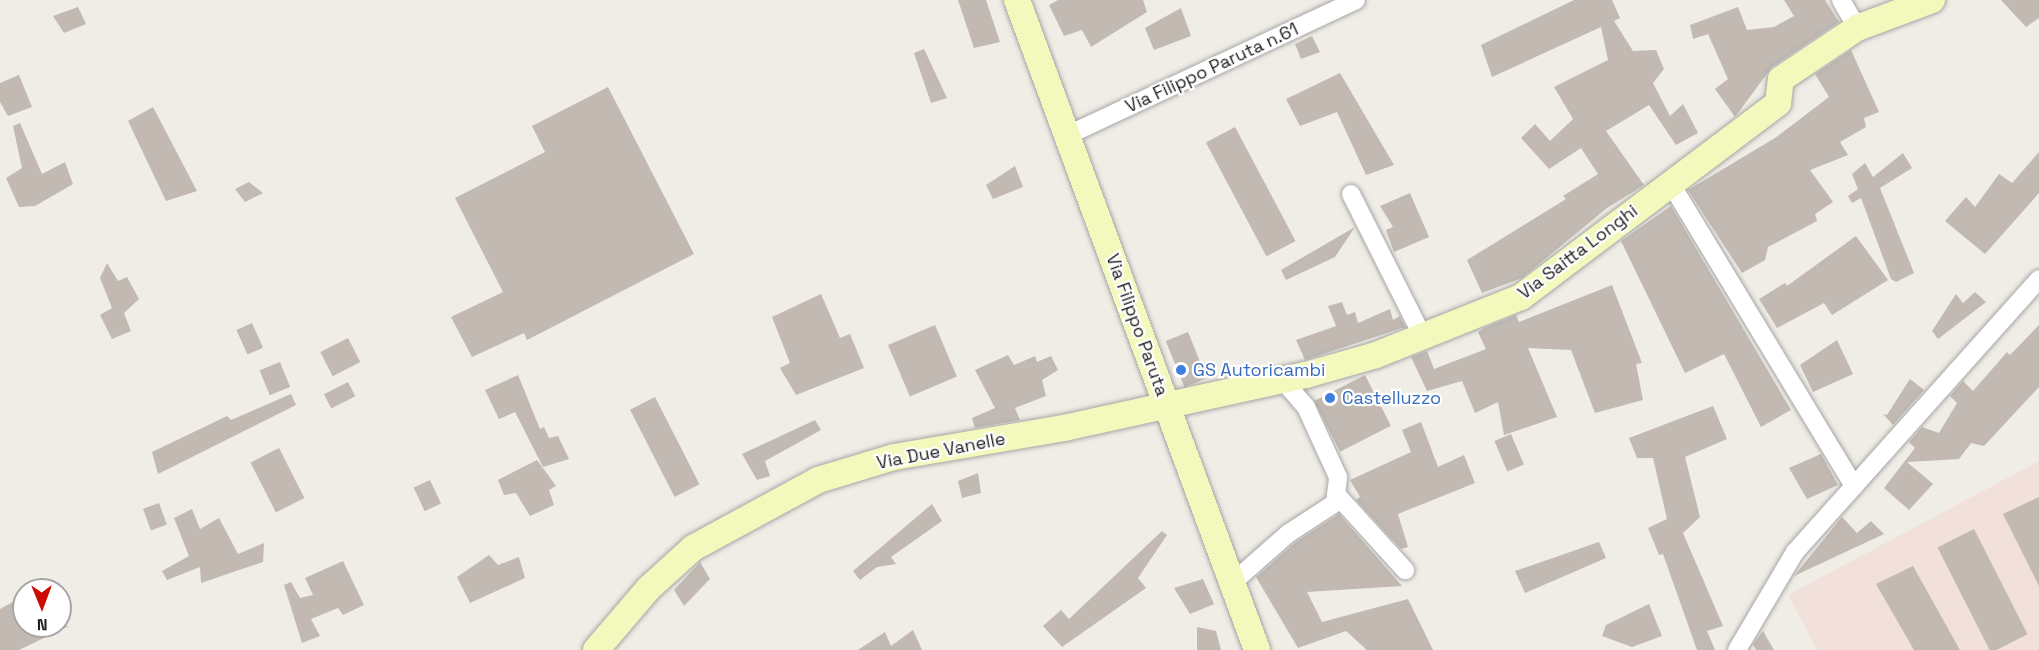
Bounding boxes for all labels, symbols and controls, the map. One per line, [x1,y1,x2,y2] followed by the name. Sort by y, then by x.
[1122,18,1302,118] street label: Via Filippo Paruta n.61
[1514,200,1642,304] street label: Via Saitta Longhi
[1101,251,1173,399] street label: Via Filippo Paruta
[1193,359,1326,381] place label: GS Autoricambi
[1174,363,1188,377] marker: GS Autoricambi
[1342,387,1441,409] place label: Castelluzzo
[1323,391,1337,405] marker: Castelluzzo
[875,428,1007,474] street label: Via Due Vanelle
[12,578,72,638] north arrow
[37,614,48,635] text: N

